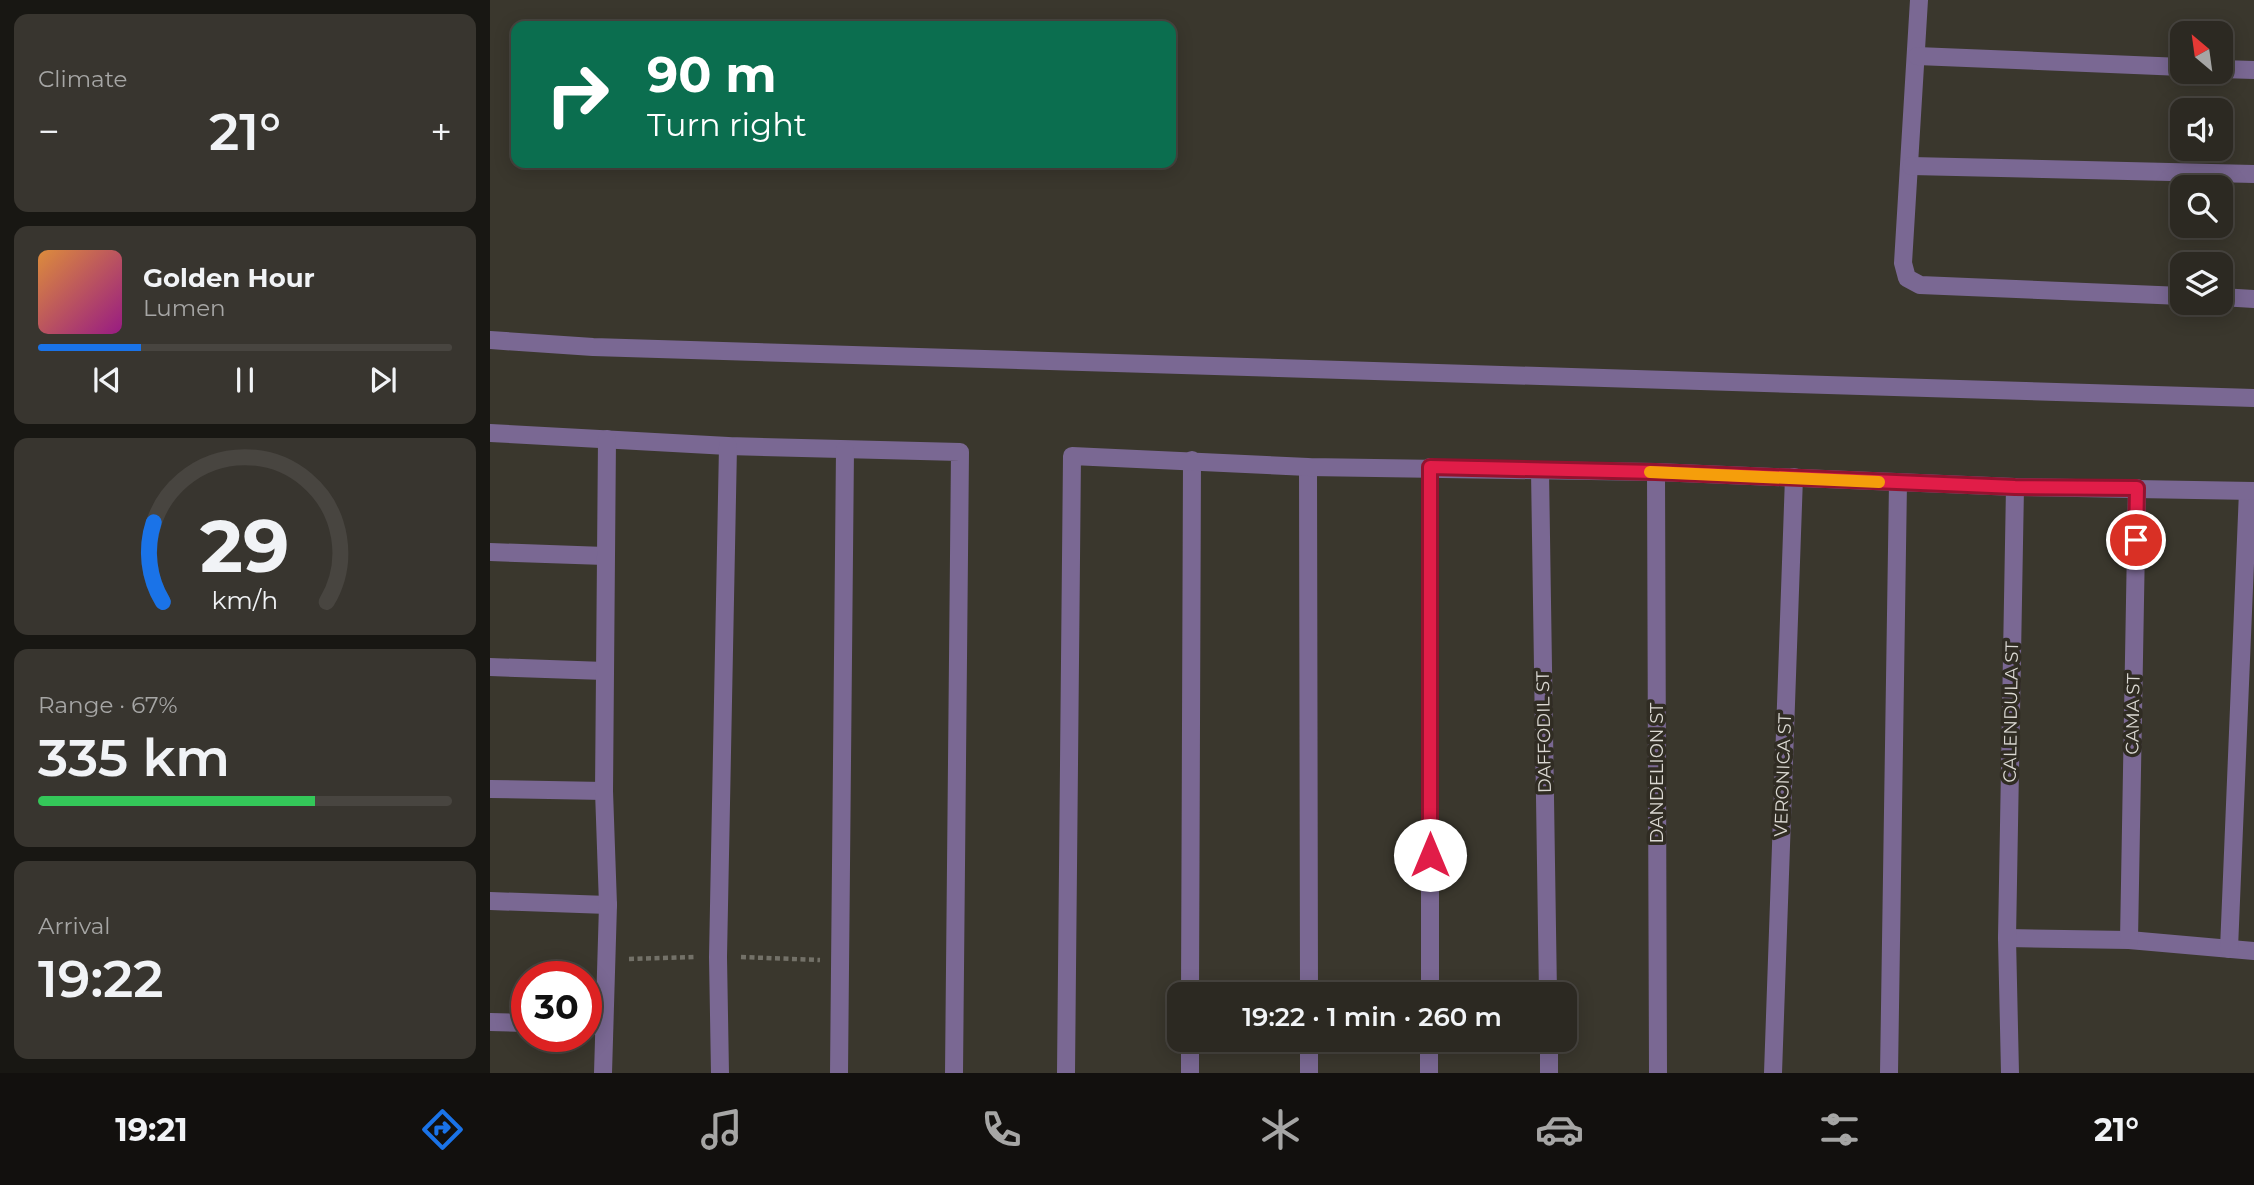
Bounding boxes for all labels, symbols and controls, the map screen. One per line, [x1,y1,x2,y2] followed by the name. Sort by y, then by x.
[2170,21,2233,84] north arrow
[2170,21,2233,315] map controls
[647,45,777,104] text: 90 m
[532,49,623,140] icon: right
[38,65,127,93] text: Climate
[2170,98,2233,161] button: sound
[209,100,281,163] text: 21°
[647,105,807,144] text: Turn right
[38,108,60,155] text: −
[430,108,452,155] text: +
[2170,175,2233,238] button: search
[2170,252,2233,315] button: layers
[143,262,315,294] text: Golden Hour
[143,294,226,322] text: Lumen
[88,361,126,399] icon: previous
[226,361,264,399] icon: pause
[364,361,402,399] icon: next
[200,503,290,591] text: 29
[2106,510,2166,570] pin
[2117,521,2155,559] icon: arrive
[212,585,278,615] text: km/h
[1999,641,2023,783] street label: CALENDULA ST
[1532,670,1556,793] street label: DAFFODIL ST
[2121,672,2145,755] street label: CAMA ST
[38,691,178,719] text: Range · 67%
[1646,702,1668,843] street label: DANDELION ST
[1770,712,1796,837] street label: VERONICA ST
[38,726,230,789] text: 335 km
[1393,818,1467,892] position arrow
[38,912,111,940] text: Arrival
[38,947,164,1010] text: 19:22
[511,961,602,1052] speed limit sign: 30
[1242,1001,1502,1033] text: 19:22 · 1 min · 260 m
[418,1105,467,1154] icon: directions
[697,1105,746,1154] icon: music
[977,1105,1026,1154] icon: phone
[1256,1105,1305,1154] icon: climate
[1535,1105,1584,1154] icon: car
[1815,1105,1864,1154] icon: filters
[115,1110,188,1149] text: 19:21
[2094,1110,2139,1149] text: 21°

